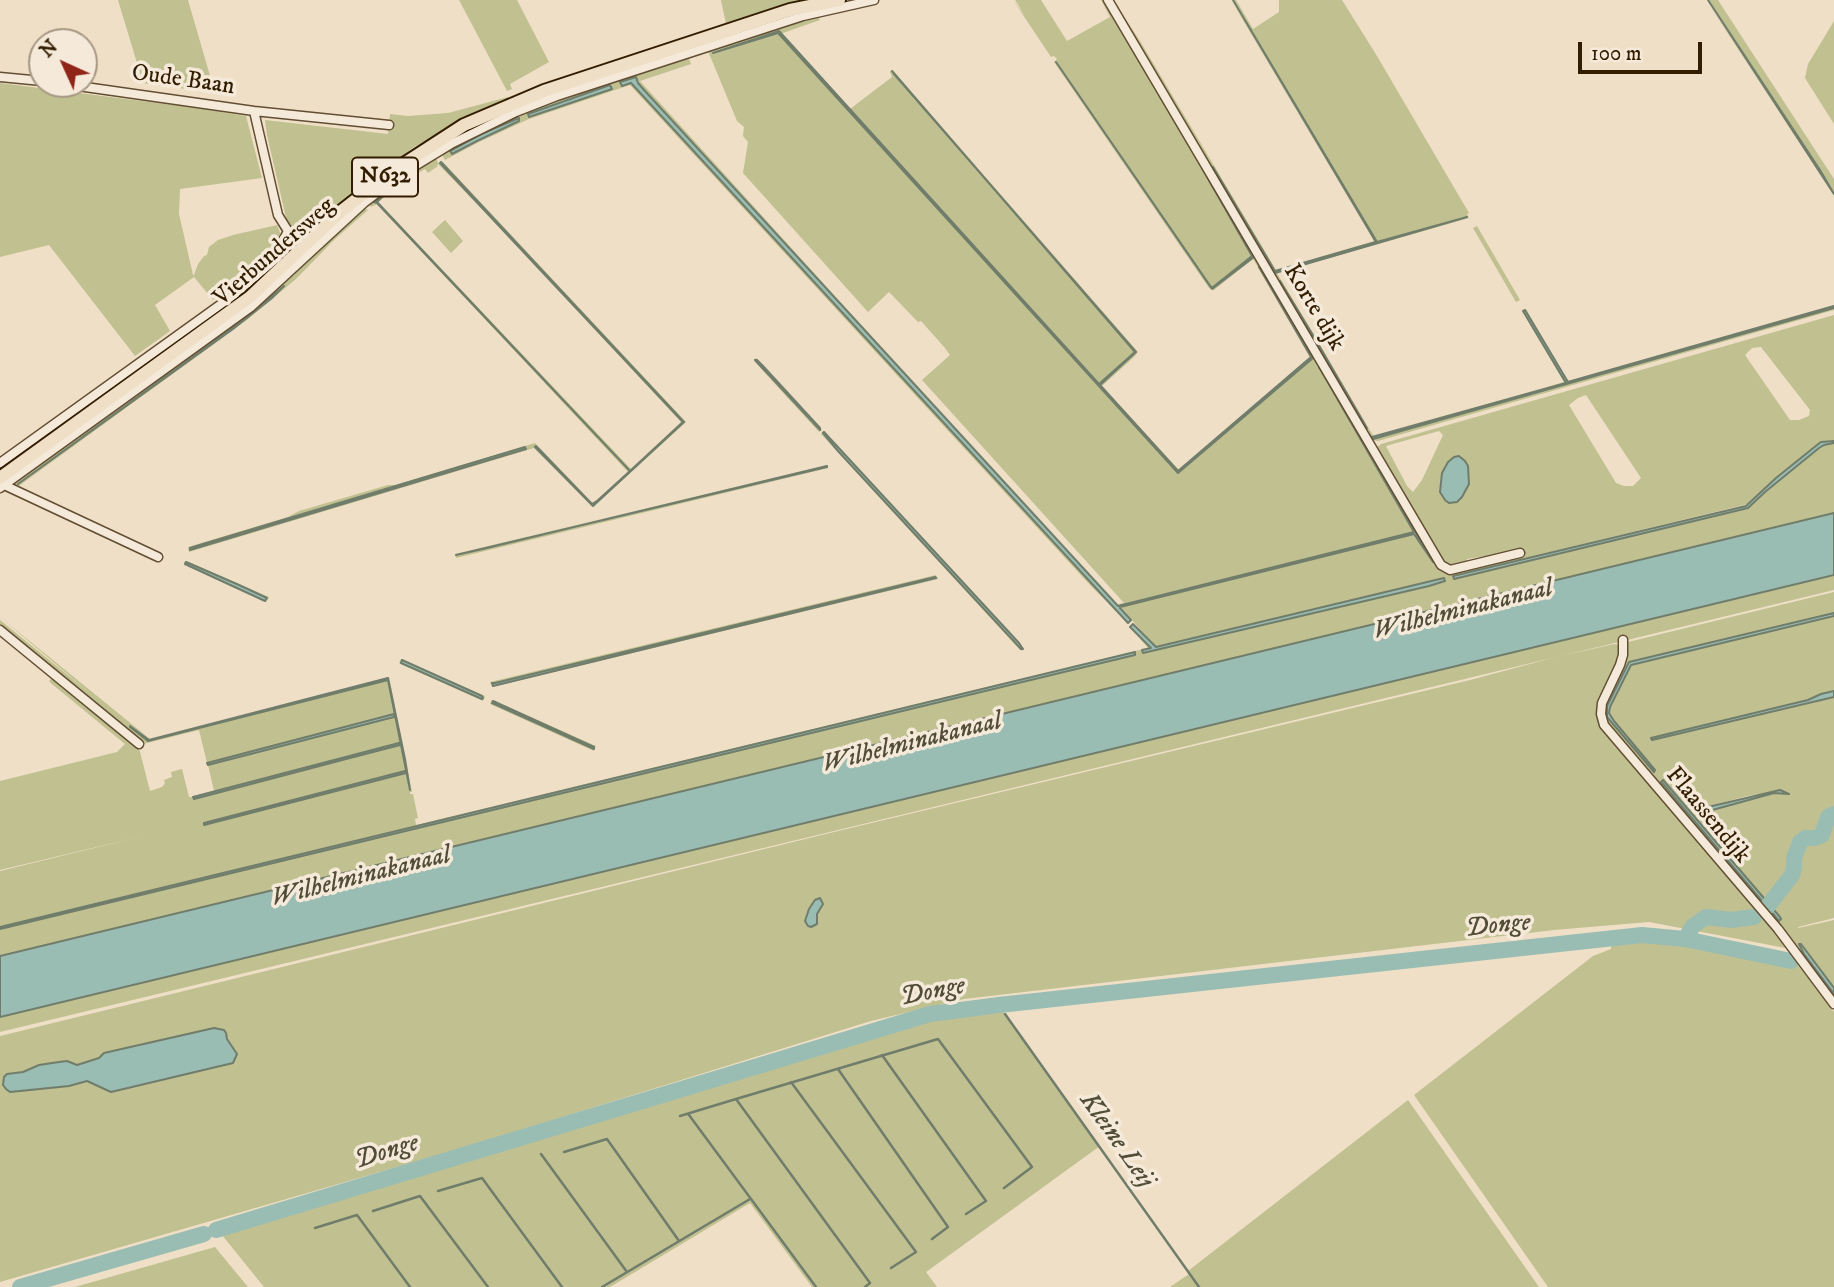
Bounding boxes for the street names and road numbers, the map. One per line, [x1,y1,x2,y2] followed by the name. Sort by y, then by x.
[130,60,236,102] street label: Oude Baan
[352,158,418,196] road number: N632
[209,193,341,313] street label: Vierbundersweg
[1276,260,1350,356] street label: Korte dijk
[1659,762,1755,870] street label: Flaassendijk

